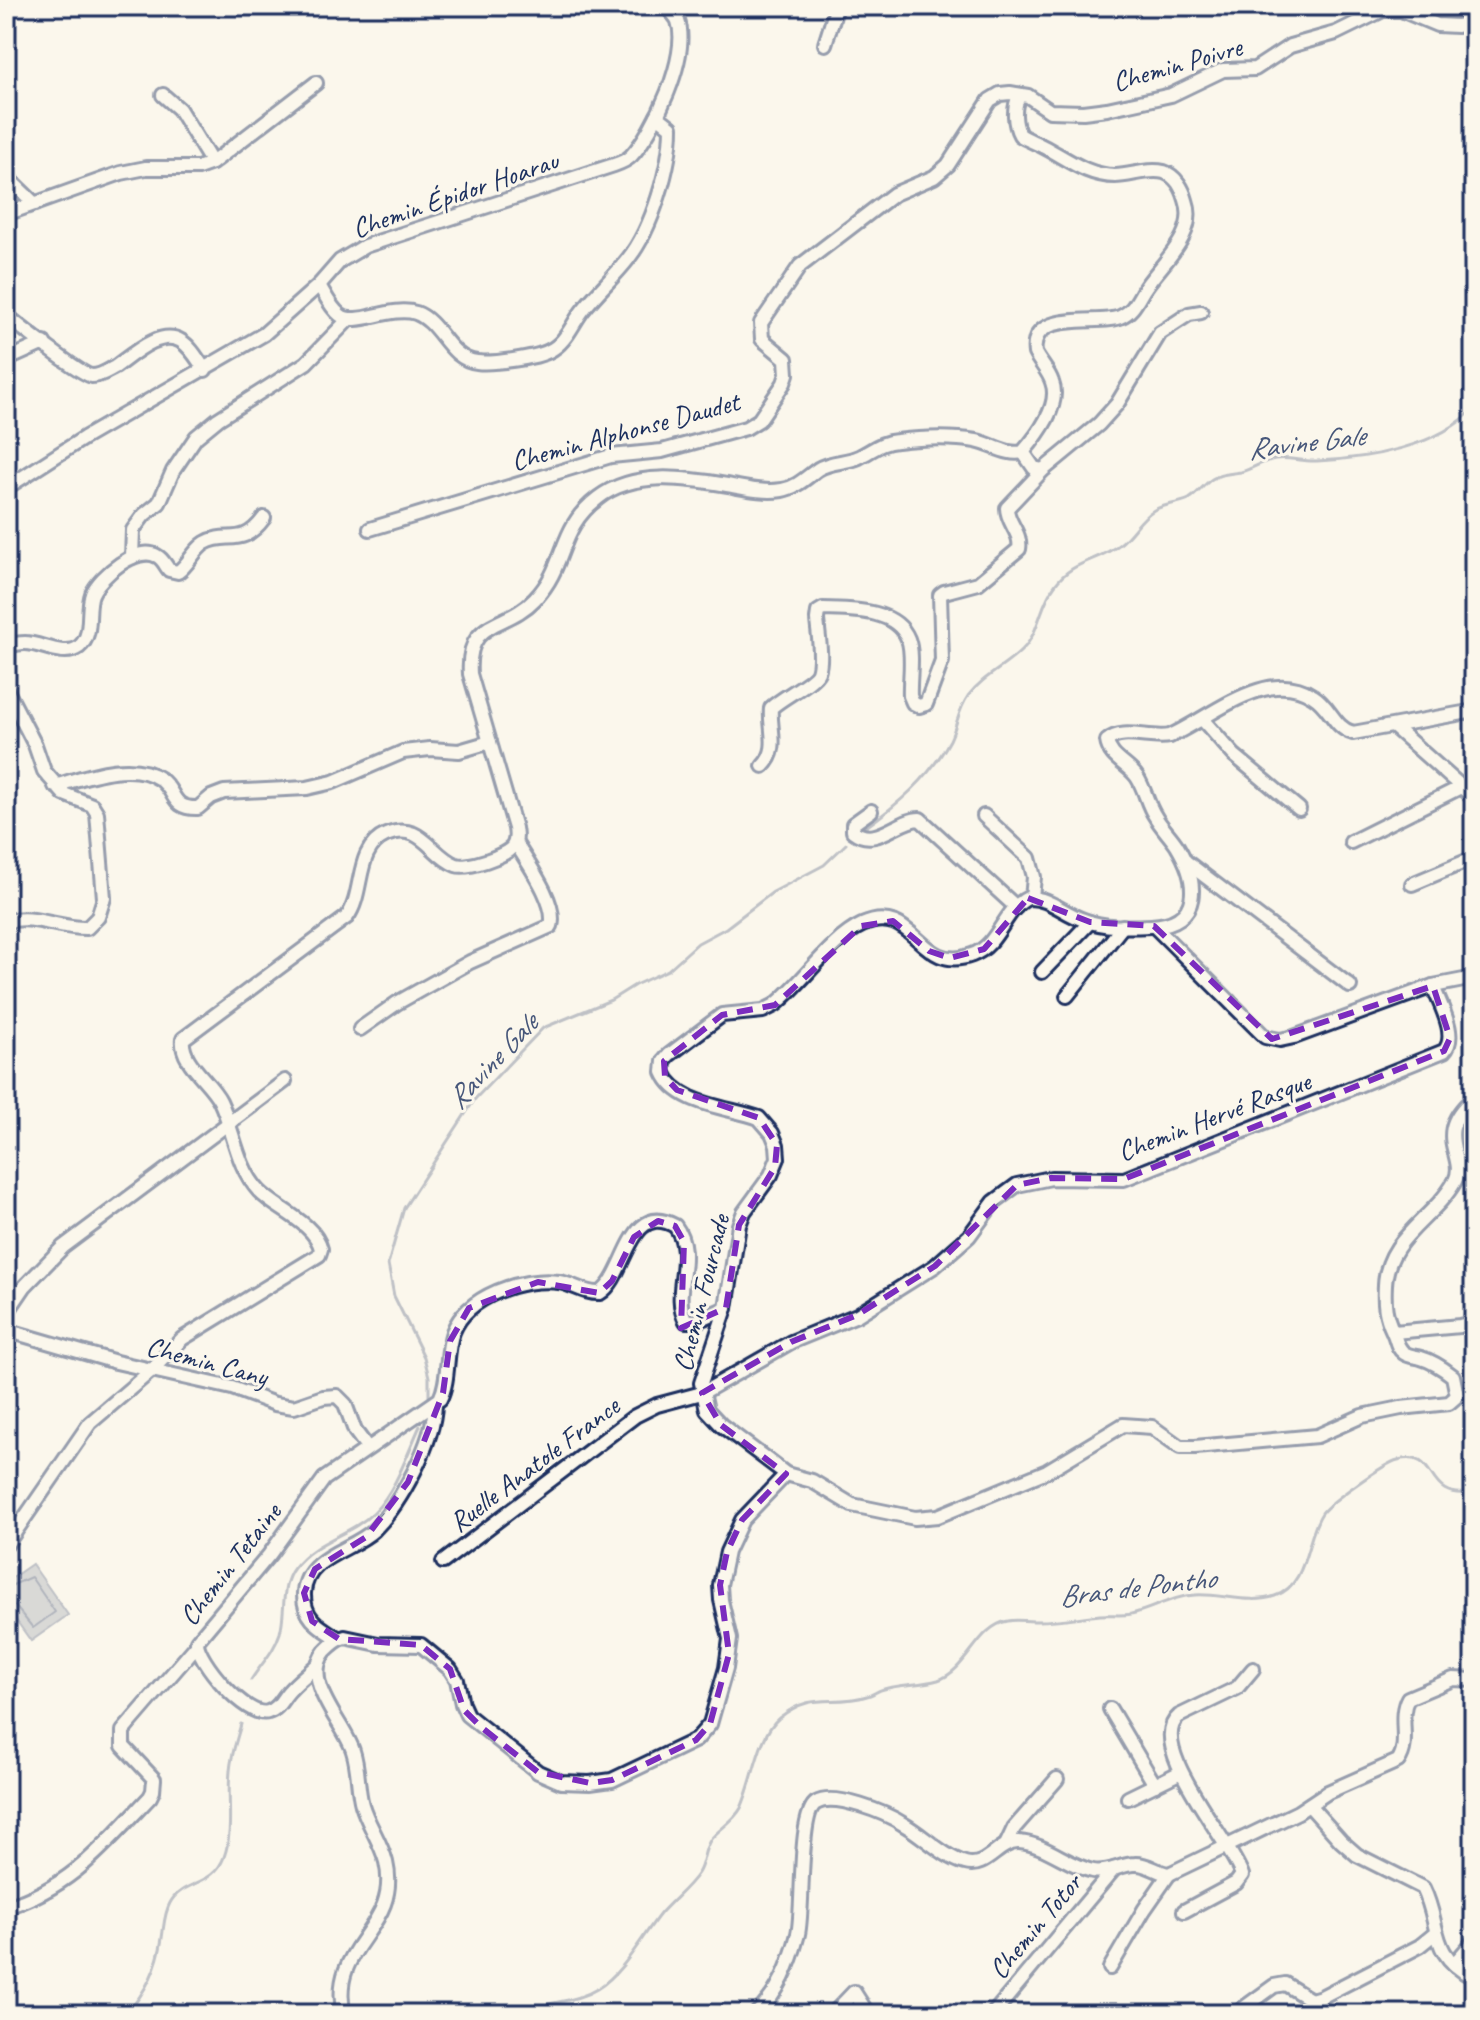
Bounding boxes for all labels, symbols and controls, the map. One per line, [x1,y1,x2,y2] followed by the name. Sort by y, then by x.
[1108,28,1248,99] street label: Chemin Poivre
[347,142,564,246] street label: Chemin Épidor Hoarau
[507,383,745,478] street label: Chemin Alphonse Daudet
[1246,416,1371,468] water label: Ravine Gale
[438,1002,549,1117] water label: Ravine Gale
[1113,1062,1317,1169] street label: Chemin Hervé Rasque
[665,1209,738,1375] street label: Chemin Fourcade
[143,1328,274,1395] street label: Chemin Cany
[442,1387,628,1539] street label: Ruelle Anatole France
[171,1494,290,1632] street label: Chemin Tetaine
[1057,1558,1222,1615] water label: Bras de Pontho
[981,1865,1090,1986] street label: Chemin Totor

